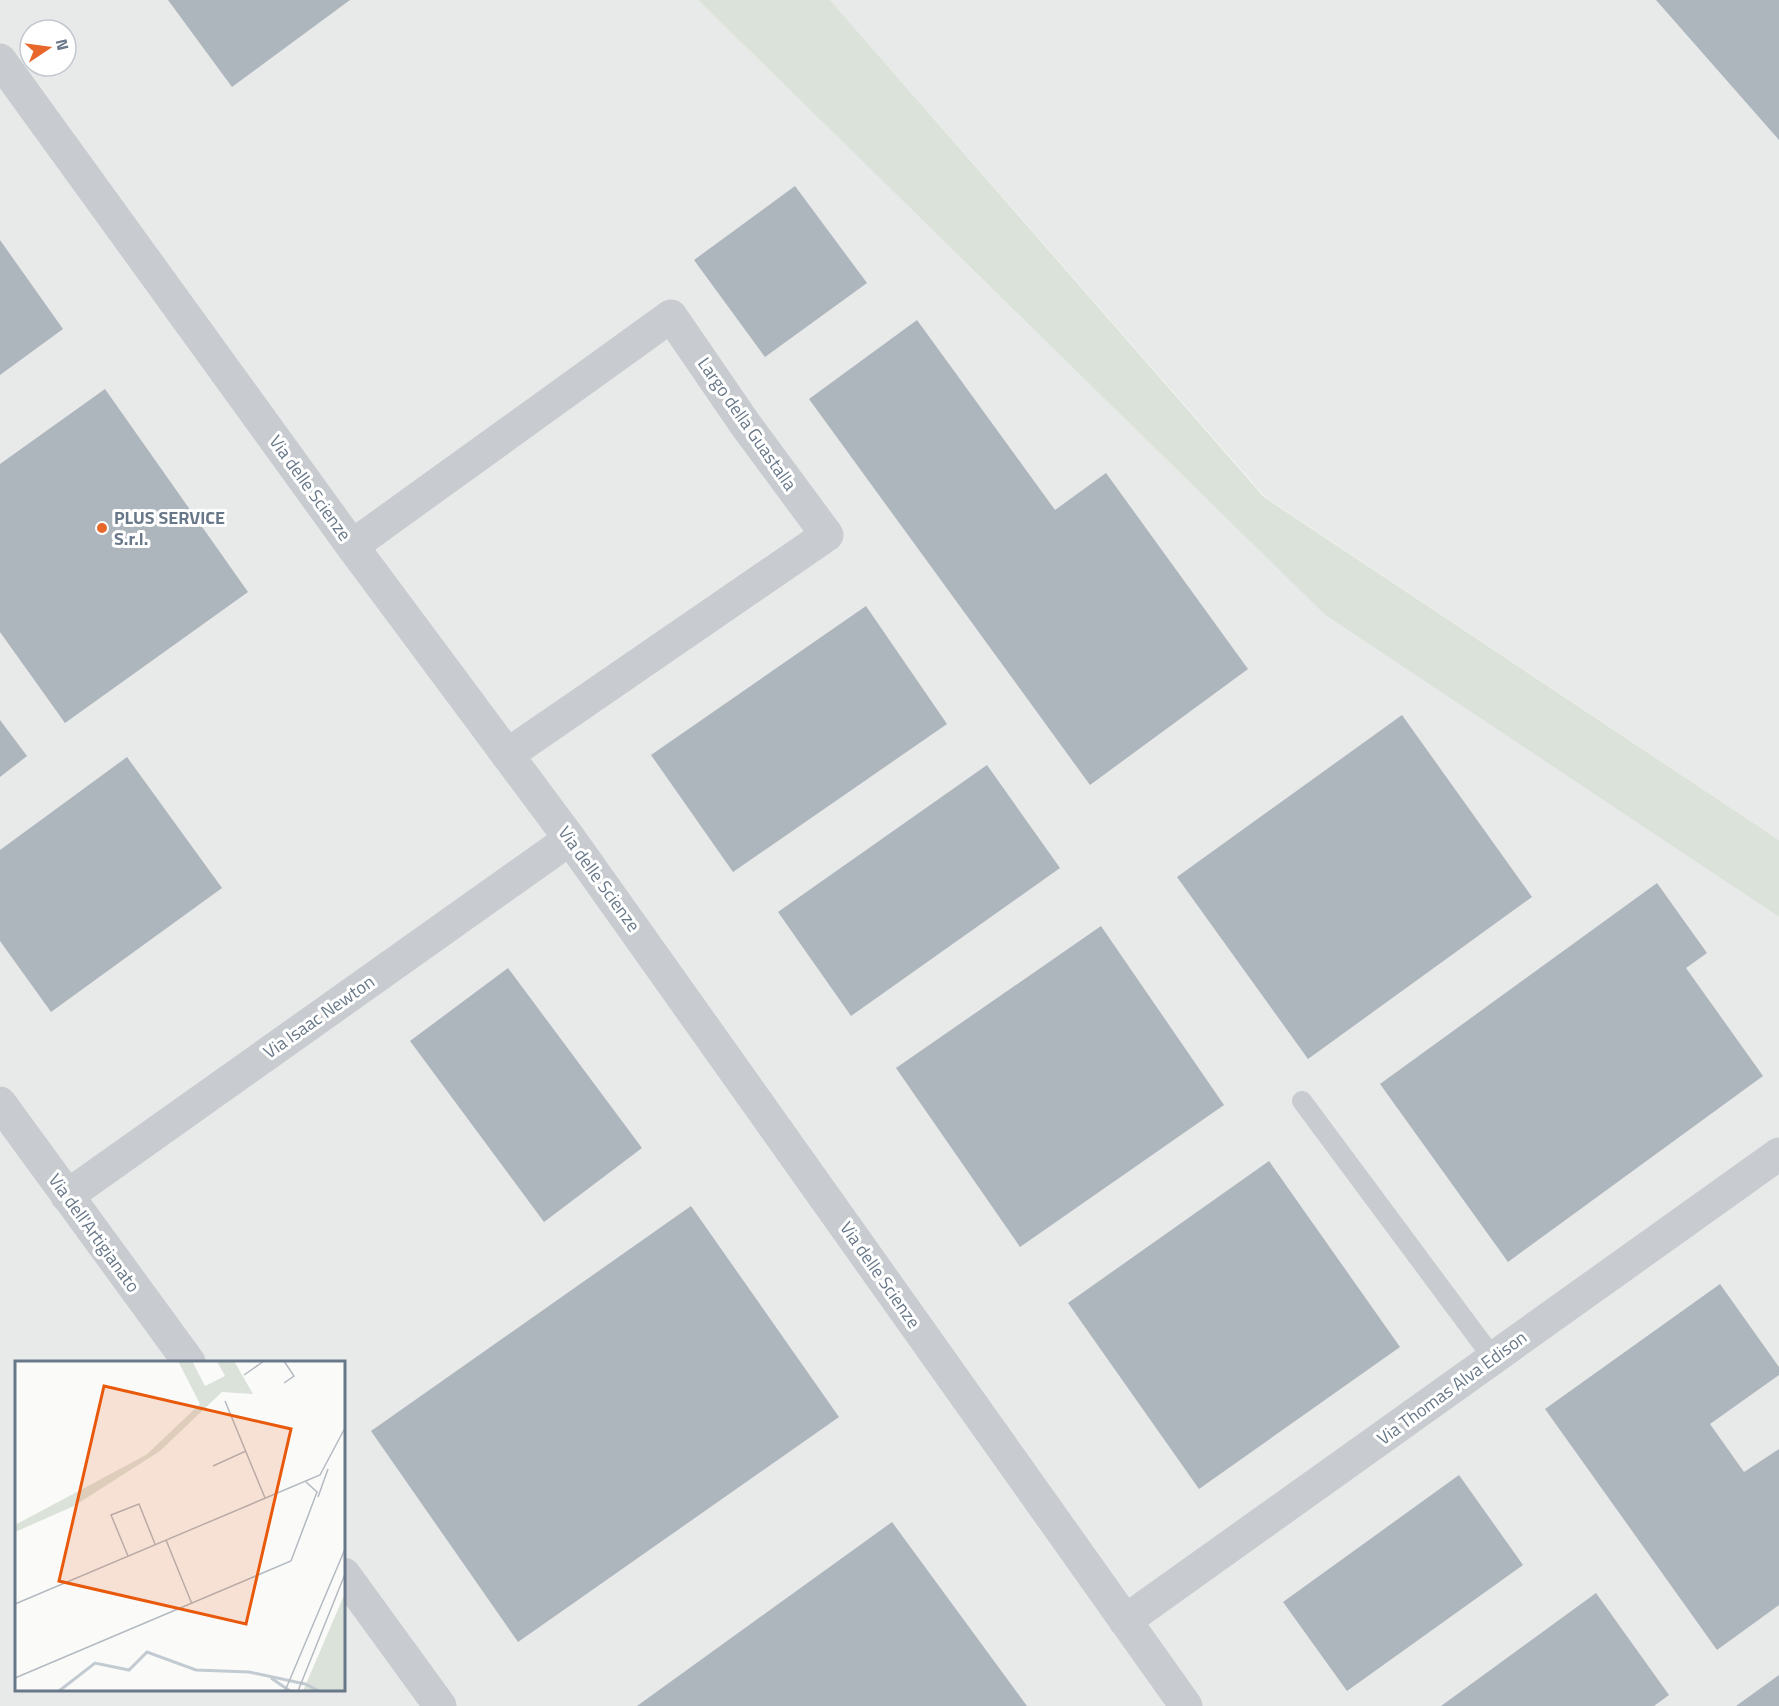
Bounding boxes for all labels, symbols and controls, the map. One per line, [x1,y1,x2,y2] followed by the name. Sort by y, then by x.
[18,18,78,78] north arrow
[50,37,76,53] text: N
[691,352,804,496] street label: Largo della Guastalla
[263,429,358,546] street label: Via delle Scienze
[114,504,225,552] place label: PLUS SERVICE S.r.l.
[95,521,109,535] marker: PLUS SERVICE S.r.l.
[552,820,647,937] street label: Via delle Scienze
[258,968,380,1065] street label: Via Isaac Newton
[42,1168,147,1298] street label: Via dell'Artigianato
[834,1216,927,1334] street label: Via delle Scienze
[1371,1324,1532,1451] street label: Via Thomas Alva Edison
[15,1361,345,1691] inset map

